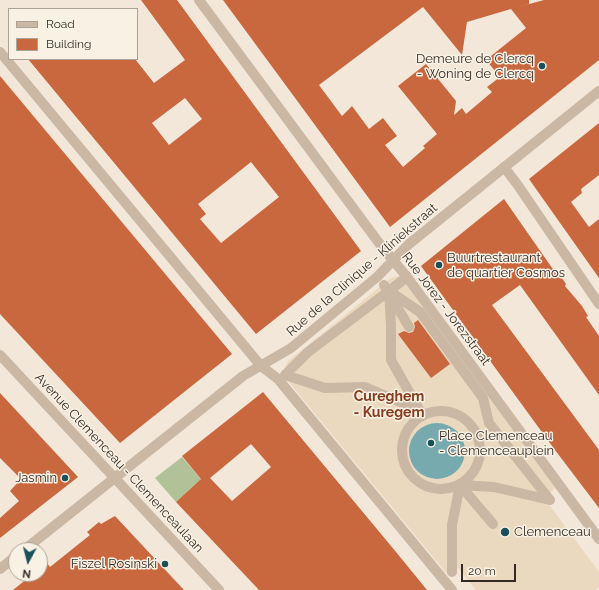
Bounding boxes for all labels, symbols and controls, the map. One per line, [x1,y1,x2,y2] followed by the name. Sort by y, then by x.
[8,8,138,60] legend
[46,17,75,31] text: Road
[46,37,92,51] text: Building
[416,51,534,82] place label: Demeure de Clercq - Woning de Clercq
[537,61,547,71] marker: Demeure de Clercq - Woning de Clercq
[283,200,441,340] street label: Rue de la Clinique - Kliniekstraat
[399,250,493,368] street label: Rue Jorez - Jorezstraat
[447,250,565,281] place label: Buurtrestaurant de quartier Cosmos
[434,260,444,270] marker: Buurtrestaurant de quartier Cosmos
[32,370,206,556] street label: Avenue Clemenceau - Clemenceaulaan
[354,389,424,422] district label: Cureghem - Kuregem
[439,428,554,459] place label: Place Clemenceau - Clemenceauplein
[426,438,436,448] marker: Place Clemenceau - Clemenceauplein
[15,470,57,486] place label: Jasmin
[60,473,70,483] marker: Jasmin
[514,524,591,540] place label: Clemenceau
[499,526,511,538] marker: Clemenceau
[8,542,48,582] north arrow
[71,556,157,572] place label: Fiszel Rosinski
[463,556,518,582] scale bar
[160,559,170,569] marker: Fiszel Rosinski
[468,564,496,578] text: 20 m
[22,566,32,580] text: N

